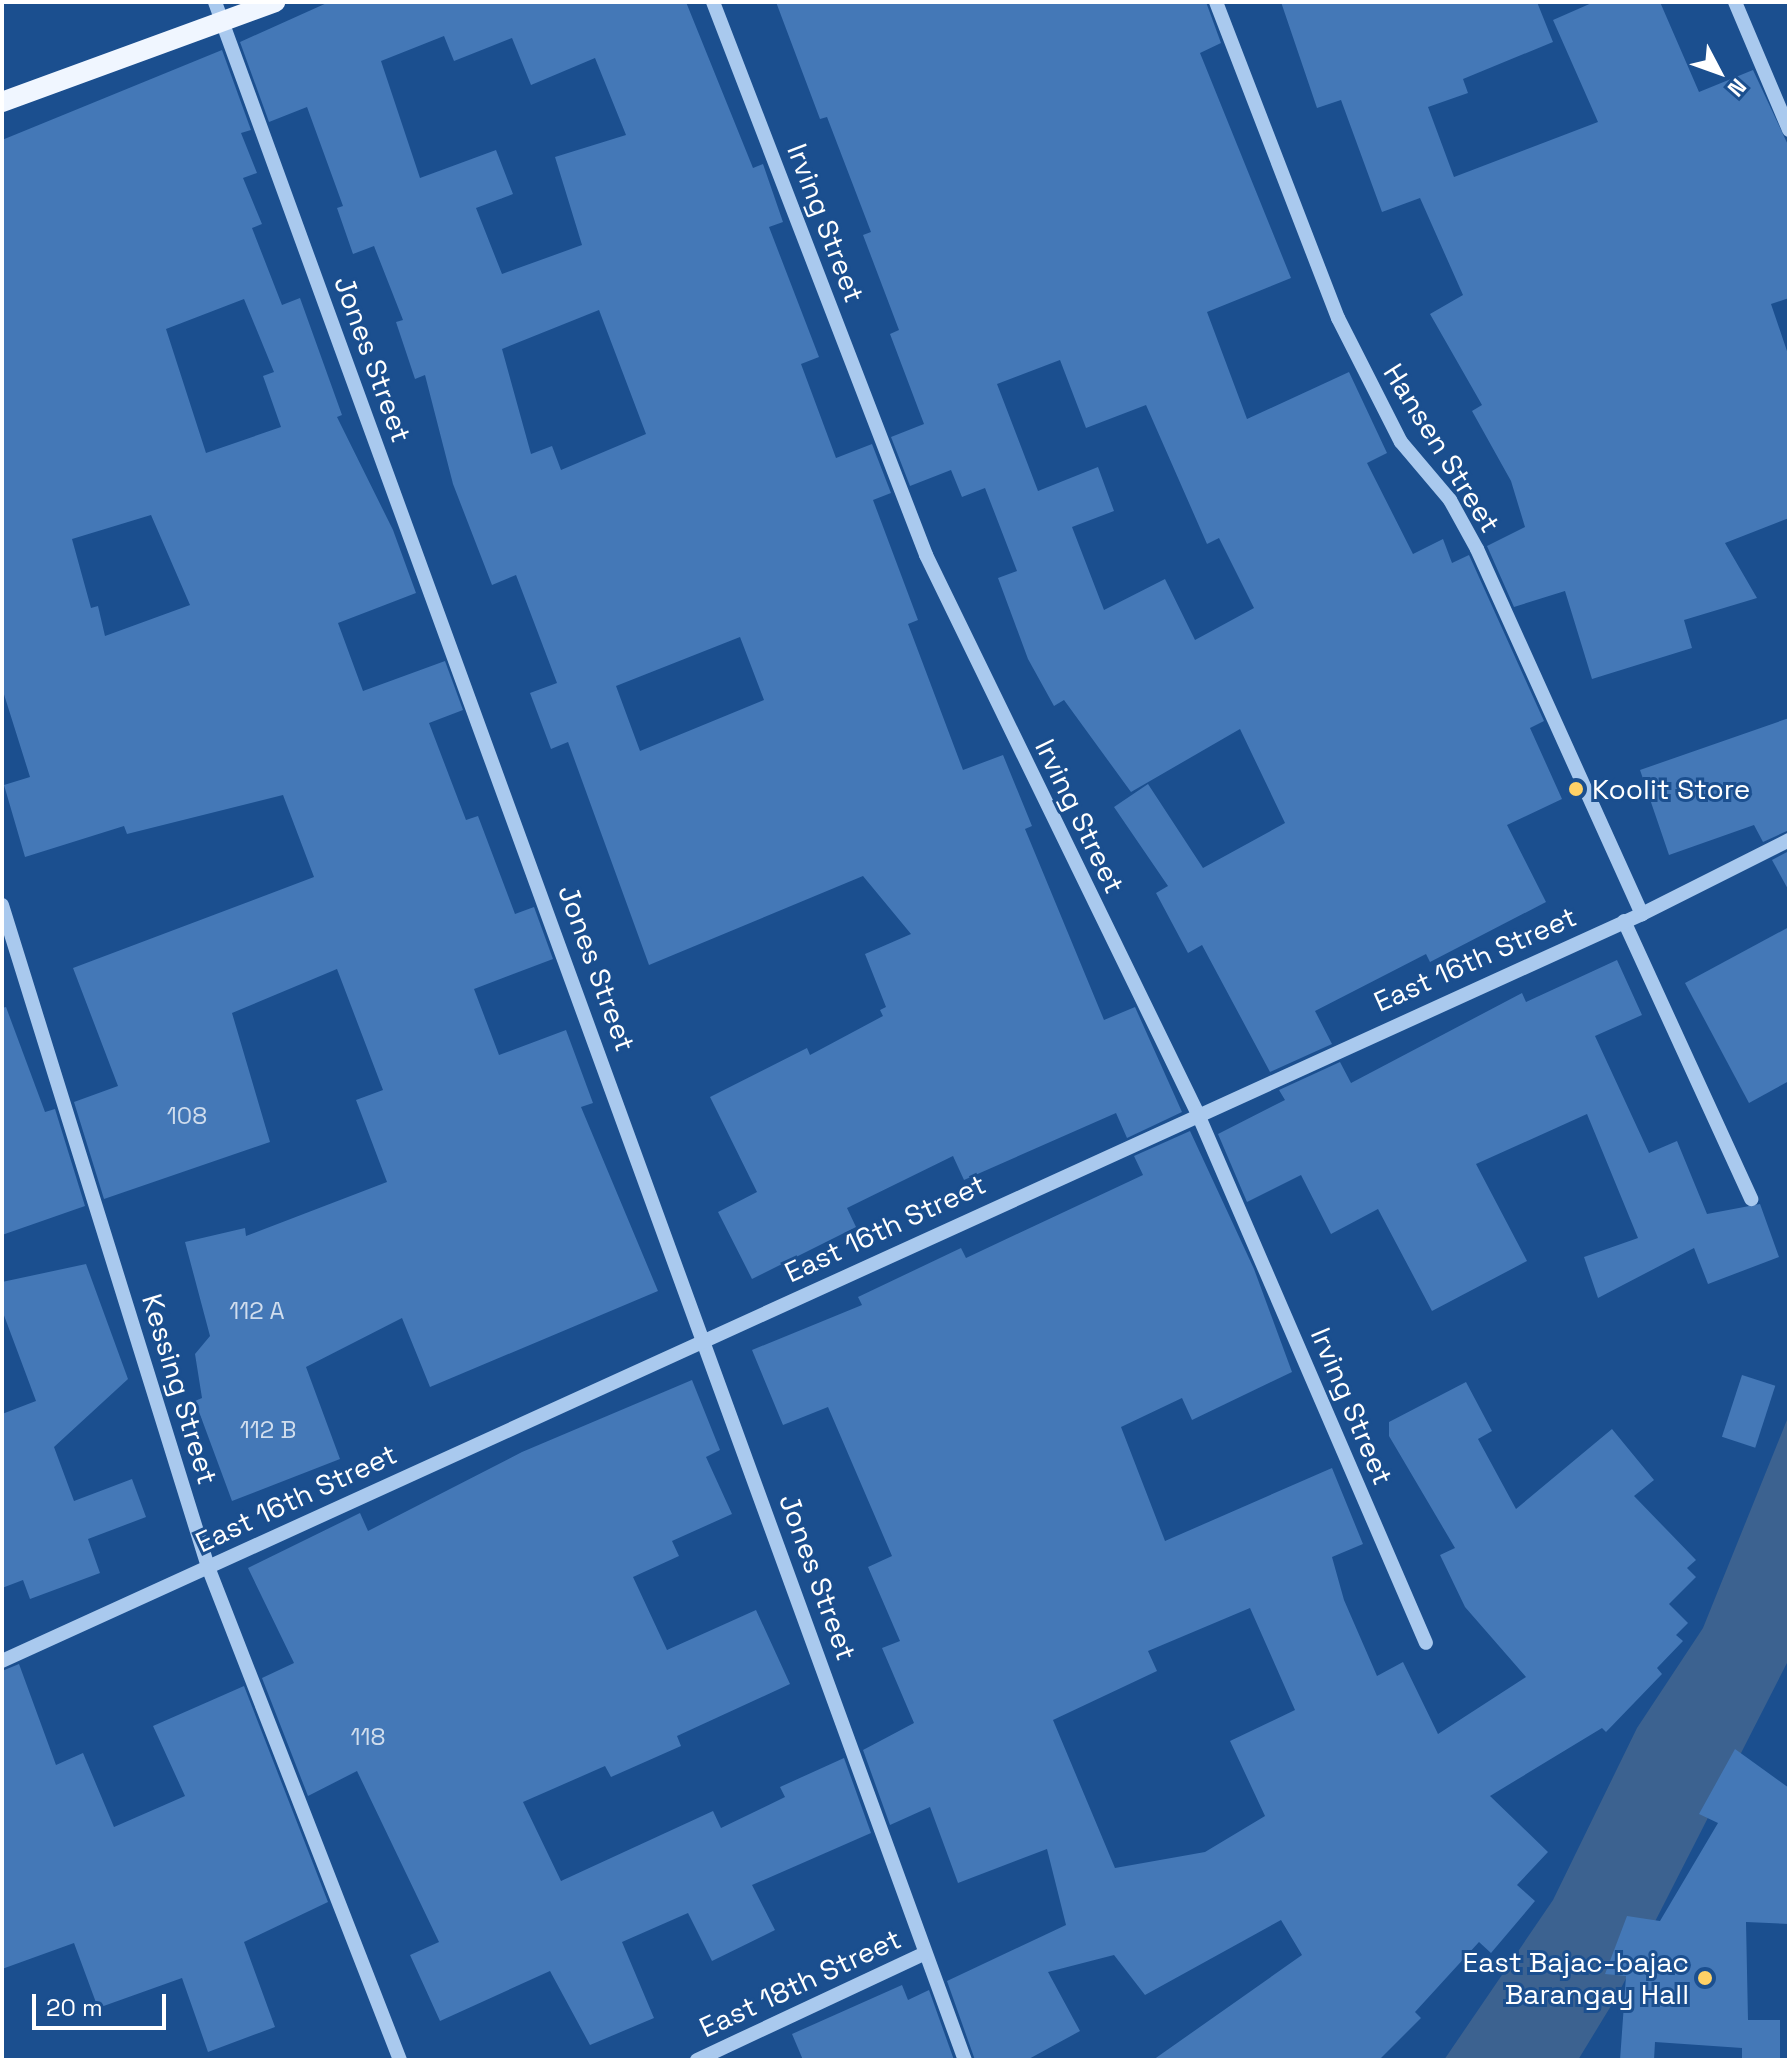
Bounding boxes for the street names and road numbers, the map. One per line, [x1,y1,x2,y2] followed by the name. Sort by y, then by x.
[780,139,872,307] street label: Irving Street
[327,271,419,447] street label: Jones Street
[1377,357,1507,539] street label: Hansen Street
[1028,733,1132,899] street label: Irving Street
[551,880,643,1056] street label: Jones Street
[1369,899,1581,1019] street label: East 16th Street
[779,1167,991,1289] street label: East 16th Street
[135,1290,225,1488] street label: Kessing Street
[1304,1322,1400,1490] street label: Irving Street
[190,1437,402,1559] street label: East 16th Street
[772,1489,864,1665] street label: Jones Street
[694,1922,906,2044] street label: East 18th Street

